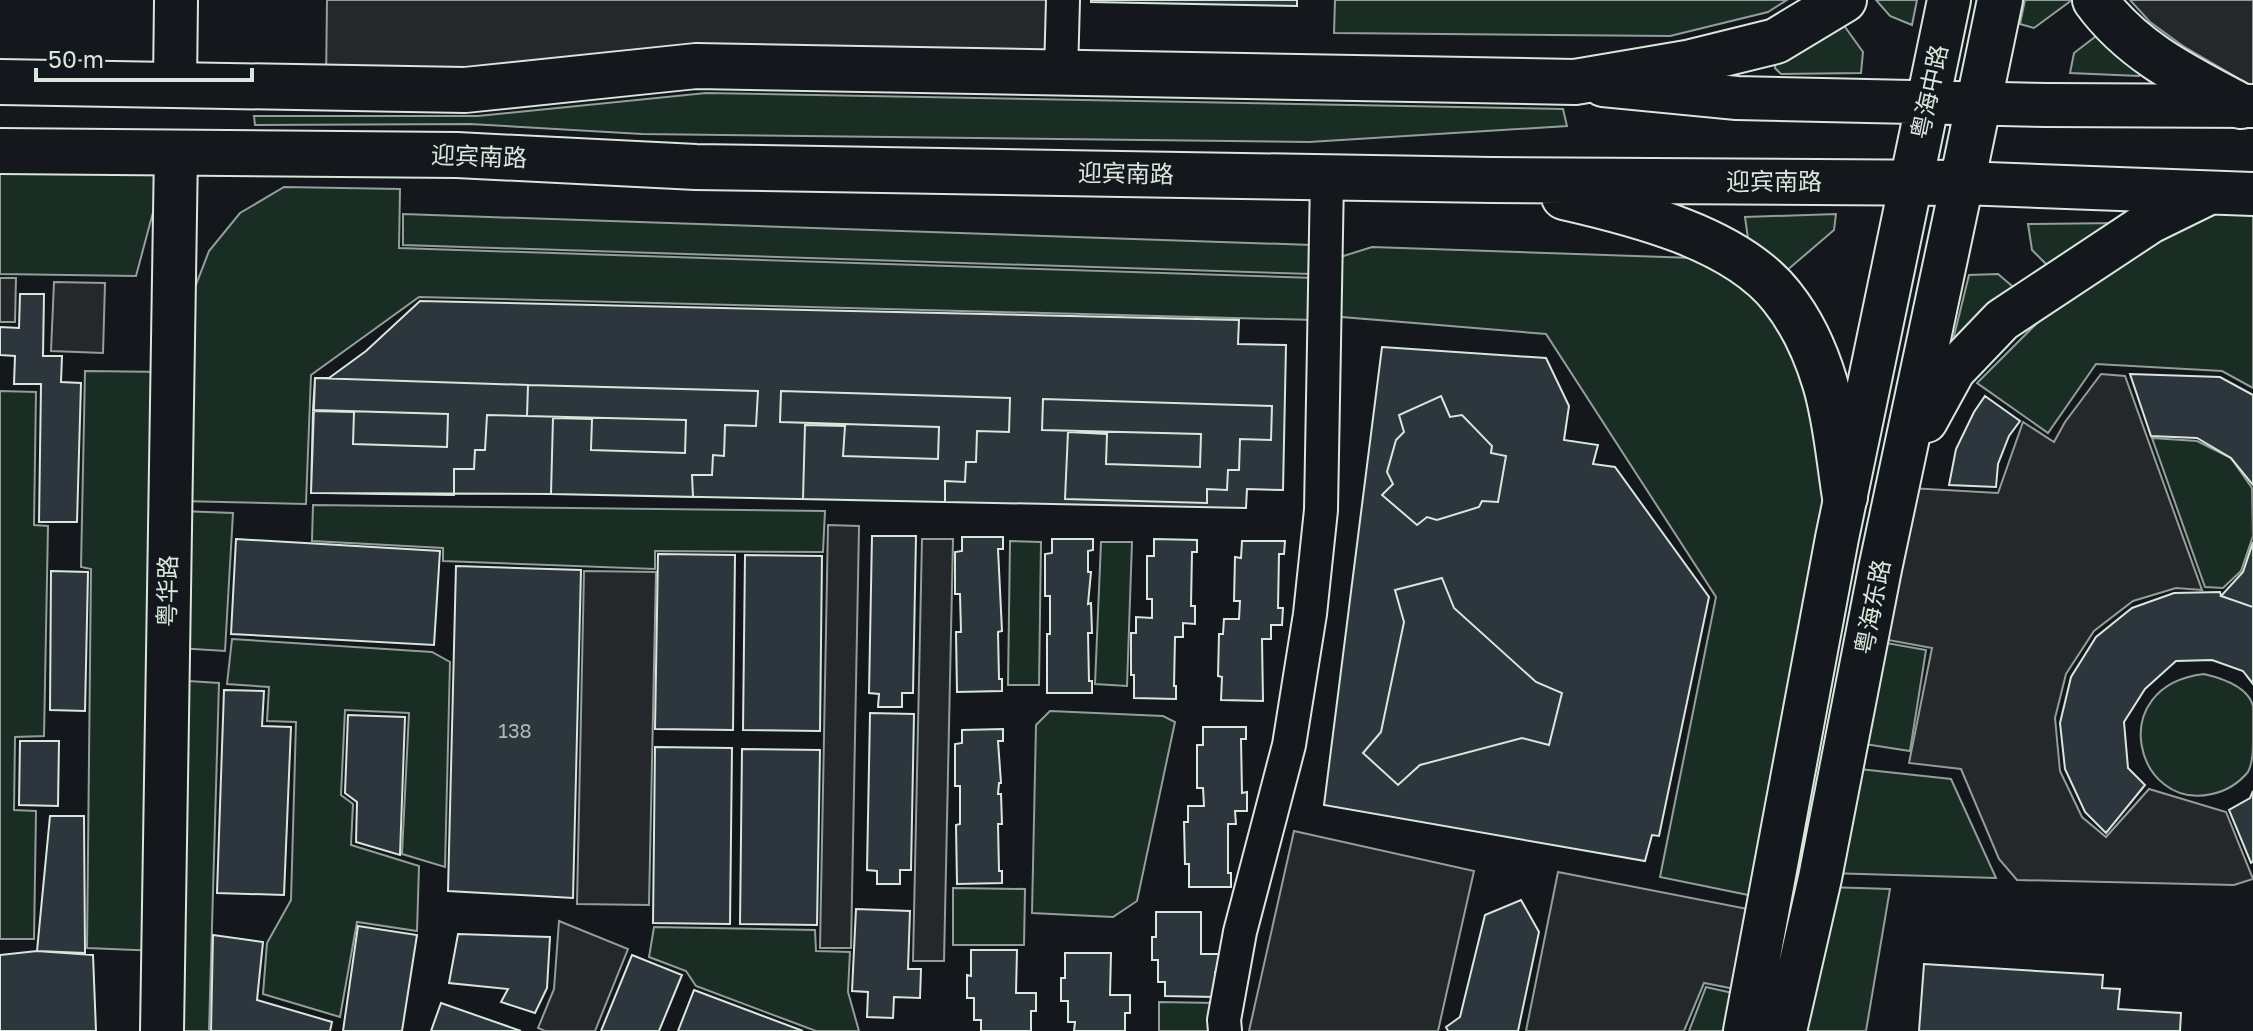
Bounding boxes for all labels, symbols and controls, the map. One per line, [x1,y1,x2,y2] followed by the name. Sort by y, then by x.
[36,32,252,82] scale bar
[1904,42,1953,142] street label: 粤海中路
[48,44,104,73] text: 50 m
[431,139,528,172] street label: 迎宾南路
[1078,157,1174,188] street label: 迎宾南路
[1726,166,1822,195] street label: 迎宾南路
[151,555,182,627] street label: 粤华路
[1848,557,1895,657] street label: 粤海东路
[498,718,532,742] house number: 138

